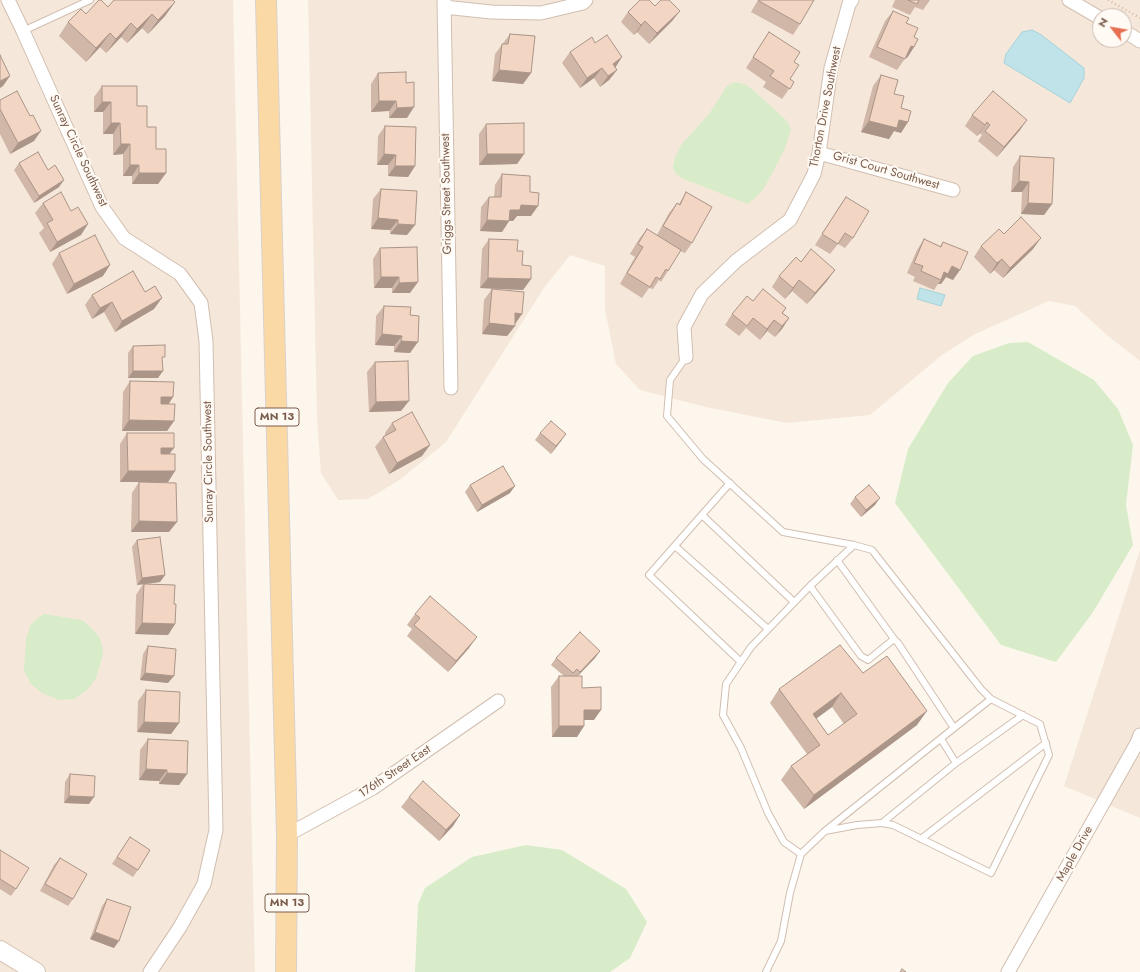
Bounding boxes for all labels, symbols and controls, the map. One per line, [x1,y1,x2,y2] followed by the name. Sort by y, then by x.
[1092,8,1132,48] north arrow
[1093,14,1112,30] text: N
[807,45,845,169] street label: Thorton Drive Southwest
[46,93,110,209] street label: Sunray Circle Southwest
[439,133,455,255] street label: Griggs Street Southwest
[831,149,941,193] street label: Grist Court Southwest
[201,401,217,523] street label: Sunray Circle Southwest
[255,408,299,426] road number: MN 13
[356,743,434,801] street label: 176th Street East
[1054,824,1096,884] street label: Maple Drive
[265,894,309,912] road number: MN 13

